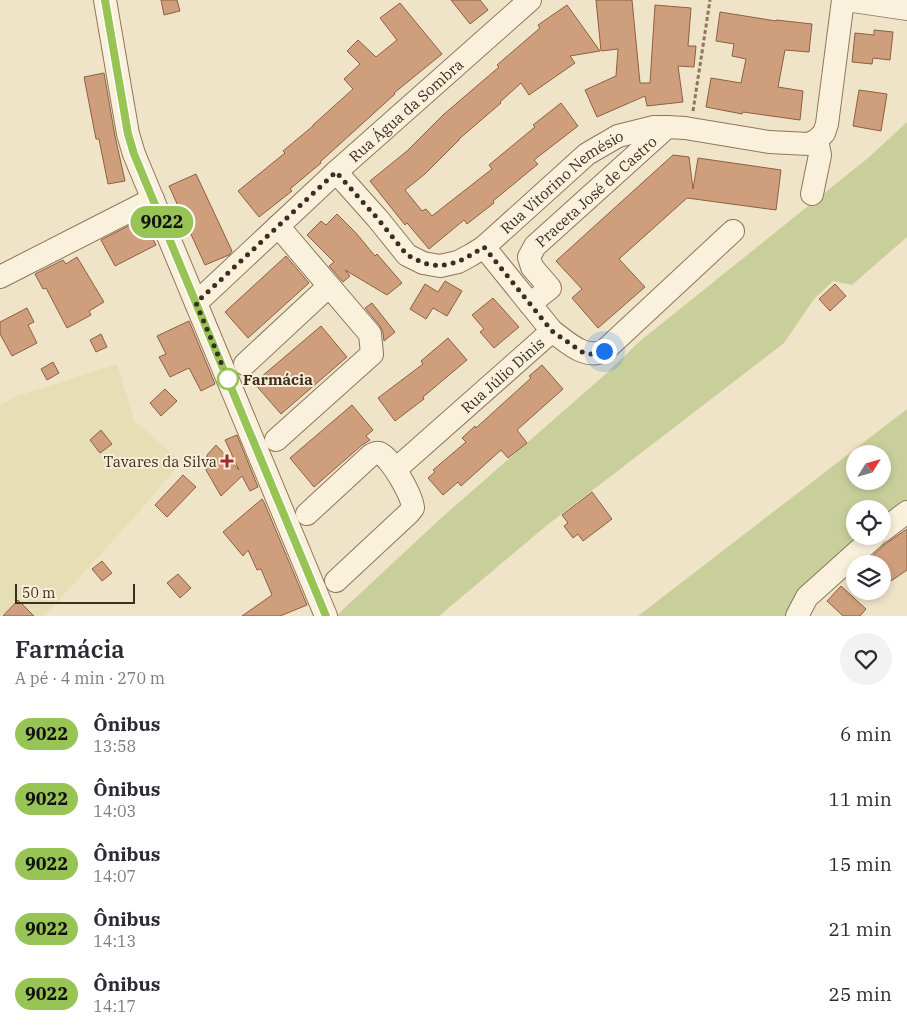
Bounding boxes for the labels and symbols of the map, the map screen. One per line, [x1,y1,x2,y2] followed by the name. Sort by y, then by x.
[345,54,467,166] street label: Rua Água da Sombra
[496,126,625,237] street label: Rua Vitorino Nemésio
[531,132,660,251] street label: Praceta José de Castro
[127,206,197,238] line badge: 9022
[457,333,548,417] street label: Rua Júlio Dinis
[592,339,617,364] your location
[217,368,239,390] marker: Farmácia
[243,370,313,389] place label: Farmácia
[846,445,891,490] north arrow
[103,452,217,471] place label: Tavares da Silva
[221,455,233,467] marker: Tavares da Silva
[15,581,135,604] scale bar

